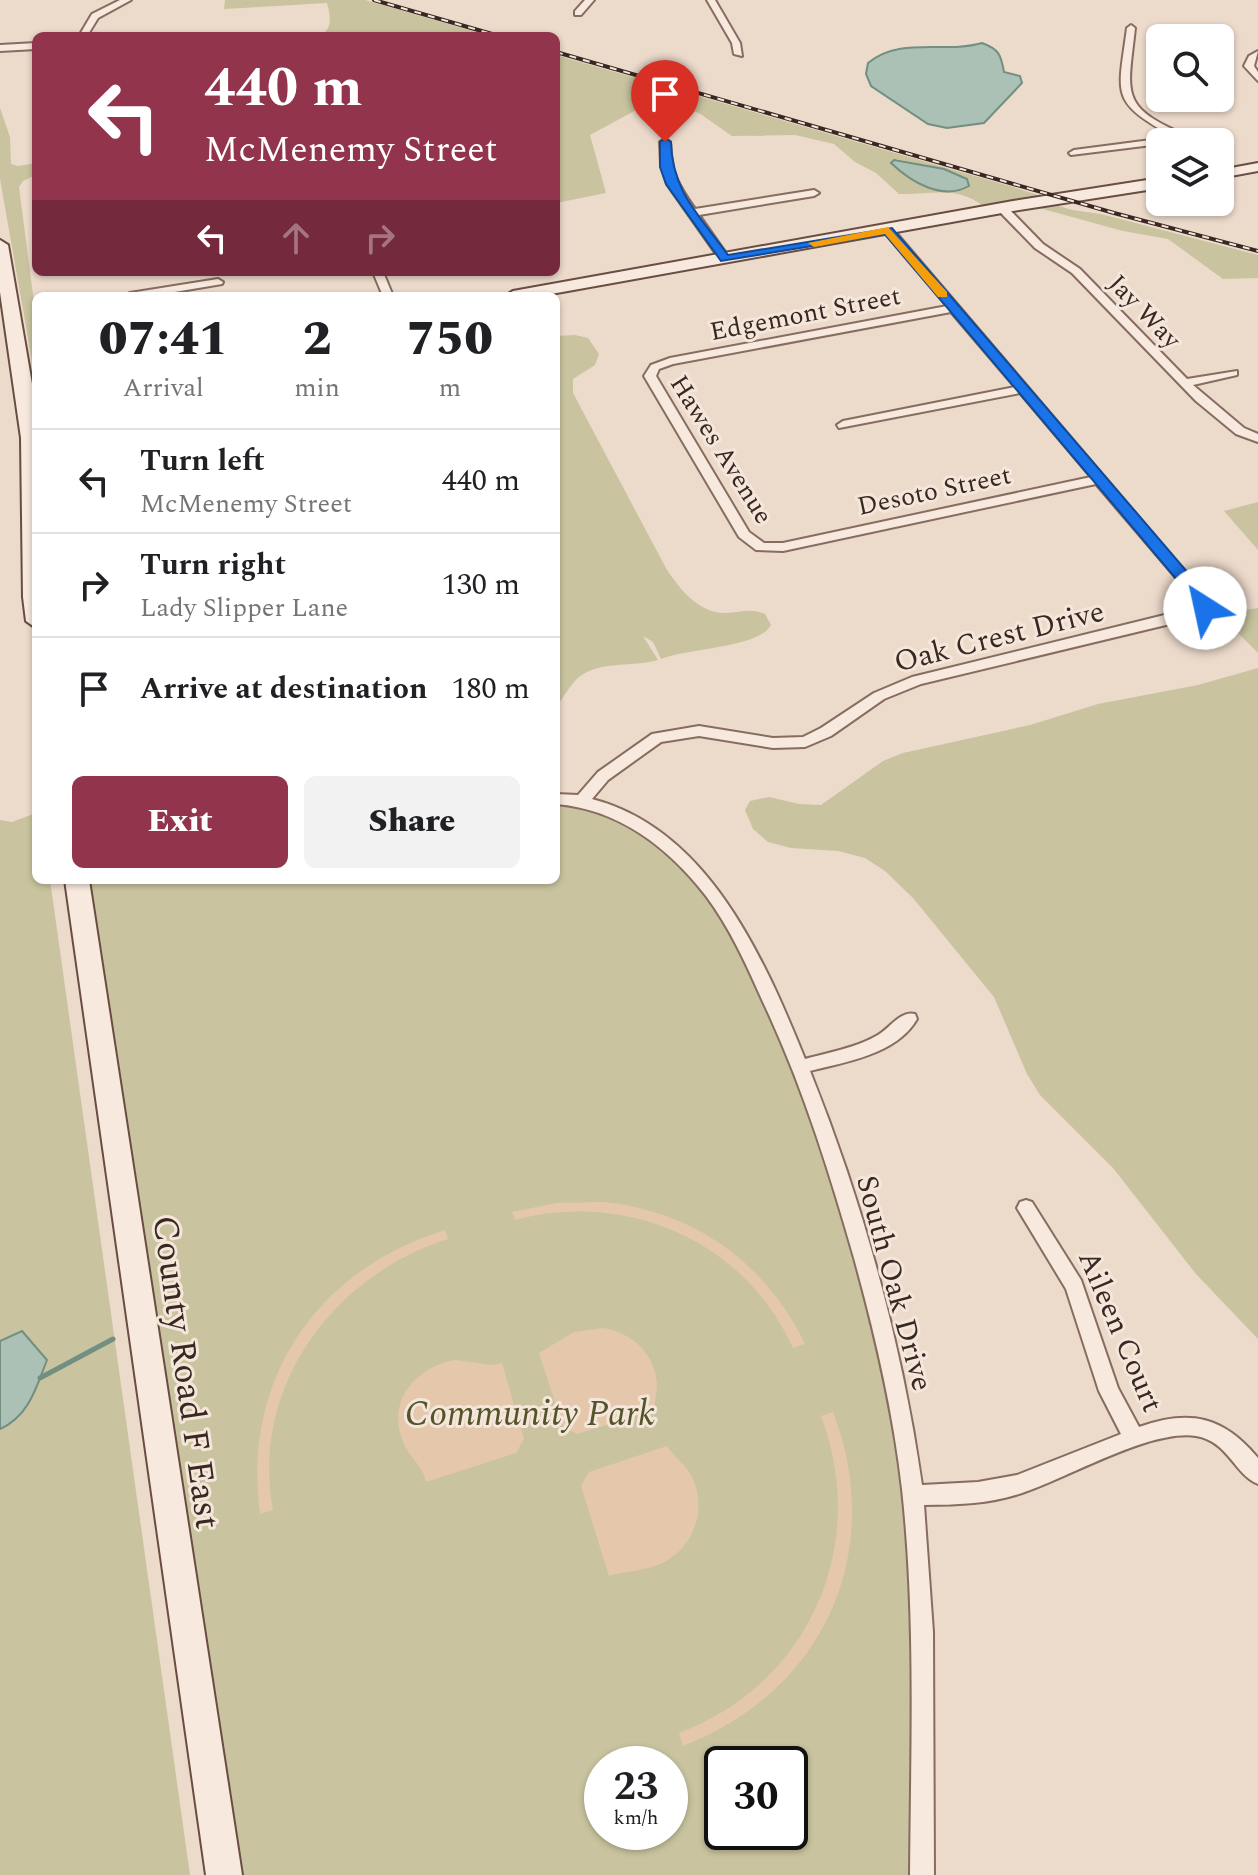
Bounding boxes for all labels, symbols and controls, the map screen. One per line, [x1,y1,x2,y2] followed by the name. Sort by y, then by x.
[1146,24,1234,216] map controls
[1146,24,1234,112] button: search
[204,46,363,131] text: 440 m
[631,60,699,142] pin
[72,64,176,168] icon: left
[643,72,687,116] icon: arrive
[204,123,497,178] text: McMenemy Street
[1146,128,1234,216] button: layers
[190,216,234,260] icon: left
[274,216,318,260] icon: ahead
[358,216,402,260] icon: right
[1098,265,1191,359] street label: Jay Way
[706,276,904,352] street label: Edgemont Street
[99,303,228,376] text: 07:41
[303,303,332,376] text: 2
[407,303,493,376] text: 750
[659,367,783,532] street label: Hawes Avenue
[123,368,204,408] text: Arrival
[294,368,340,408] text: min
[439,368,461,408] text: m
[140,438,265,484] text: Turn left
[854,455,1015,527] street label: Desoto Street
[442,458,520,504] text: 440 m
[72,459,116,503] icon: left
[140,484,352,524] text: McMenemy Street
[140,542,286,588] text: Turn right
[442,562,520,608] text: 130 m
[72,563,116,607] icon: right
[1163,566,1247,650] position arrow
[140,588,348,628] text: Lady Slipper Lane
[889,589,1109,685] street label: Oak Crest Drive
[140,666,427,712] text: Arrive at destination
[451,666,530,712] text: 180 m
[72,667,116,711] icon: arrive
[72,776,288,868] button: Exit
[304,776,520,868] button: Share
[843,1170,945,1396] street label: South Oak Drive
[136,1212,235,1533] street label: County Road F East
[1065,1243,1175,1420] street label: Aileen Court
[405,1387,655,1442] park label: Community Park
[704,1746,808,1850] speed limit sign: 30
[614,1757,658,1818] text: 23
[614,1803,659,1833] text: km/h

